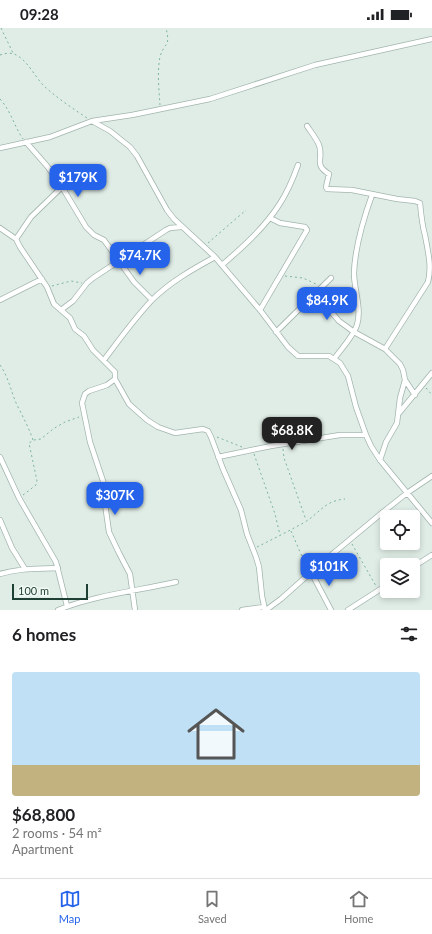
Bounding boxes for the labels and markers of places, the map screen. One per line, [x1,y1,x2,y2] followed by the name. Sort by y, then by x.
[50,164,106,198] pin: $179K
[107,242,173,276] pin: $74.7K
[294,287,360,321] pin: $84.9K
[259,417,325,451] pin: $68.8K
[87,482,143,516] pin: $307K
[301,553,357,587] pin: $101K

